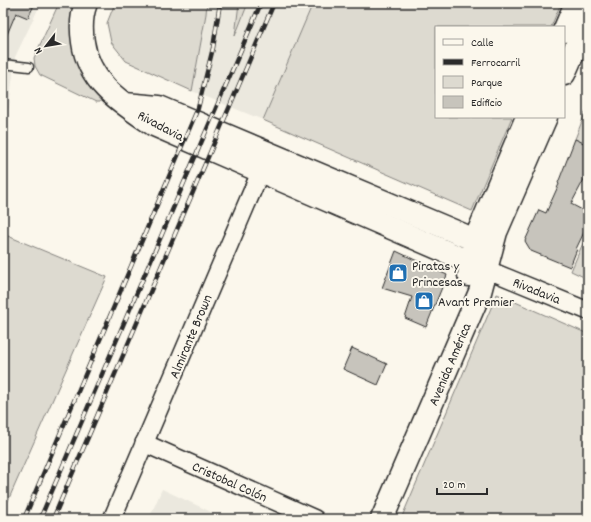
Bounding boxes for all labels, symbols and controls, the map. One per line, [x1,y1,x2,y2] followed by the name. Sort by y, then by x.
[26,26,66,66] north arrow
[435,26,565,118] legend
[471,35,494,52] text: Calle
[31,43,47,57] text: N
[471,55,520,72] text: Ferrocarril
[471,75,502,92] text: Parque
[471,95,502,112] text: Edificio
[133,106,187,148] street label: Rivadavia
[412,257,463,293] place label: Piratas y Princesas
[387,262,409,284] shop icon: Piratas y Princesas
[509,273,564,311] street label: Rivadavia
[413,290,435,312] shop icon: Avant Premier
[165,292,219,382] street label: Almirante Brown
[438,293,515,313] place label: Avant Premier
[424,320,477,409] street label: Avenida América
[188,457,270,508] street label: Cristobal Colón
[437,470,487,496] scale bar
[443,477,466,494] text: 20 m

